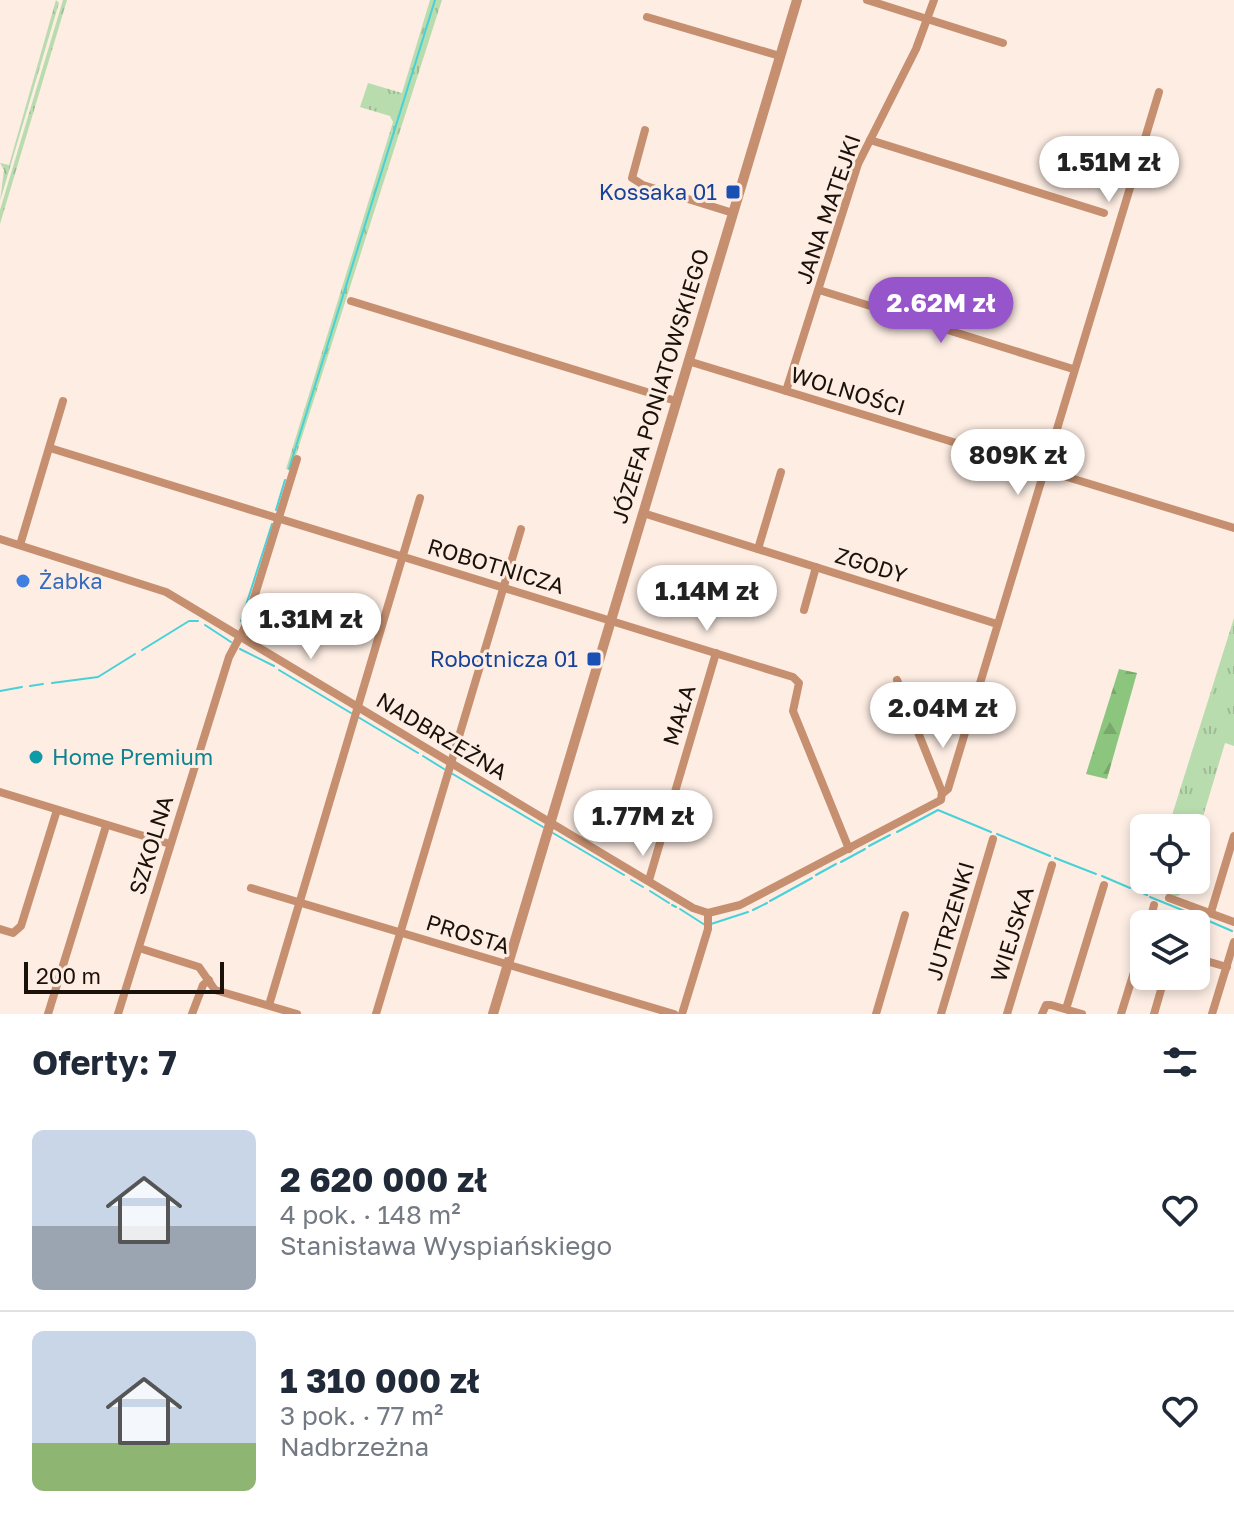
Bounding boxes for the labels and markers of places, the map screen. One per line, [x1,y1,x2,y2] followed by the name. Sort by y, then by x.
[1026,136,1192,204] pin: 1.51M zł
[599,178,717,205] place label: Kossaka 01
[724,183,742,201] marker: Kossaka 01
[858,277,1024,345] pin: 2.62M zł
[944,429,1092,497] pin: 809K zł
[624,565,790,633] pin: 1.14M zł
[39,567,103,594] place label: Żabka
[14,572,32,590] marker: Żabka
[228,593,394,661] pin: 1.31M zł
[430,645,578,672] place label: Robotnicza 01
[585,650,603,668] marker: Robotnicza 01
[860,682,1026,750] pin: 2.04M zł
[52,743,213,770] place label: Home Premium
[27,748,45,766] marker: Home Premium
[560,790,726,858] pin: 1.77M zł

